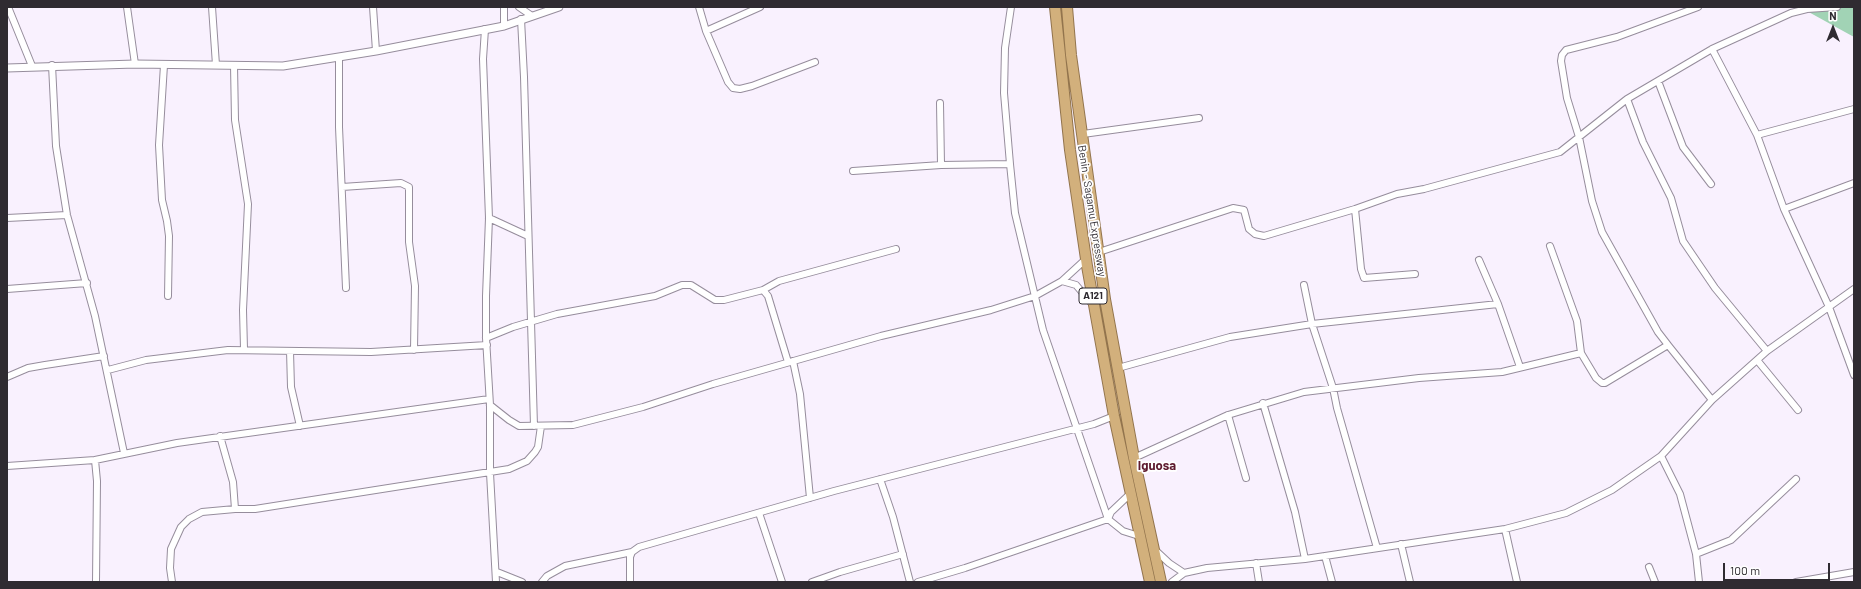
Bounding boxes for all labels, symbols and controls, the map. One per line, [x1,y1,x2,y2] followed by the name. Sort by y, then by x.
[1813,8,1853,48] north arrow
[1829,9,1837,22] text: N
[1075,144,1109,278] street label: Benin - Sagamu Expressway
[1079,288,1107,304] road number: A121
[1138,458,1176,474] district label: Iguosa
[1725,555,1832,581] scale bar
[1730,563,1760,577] text: 100 m

